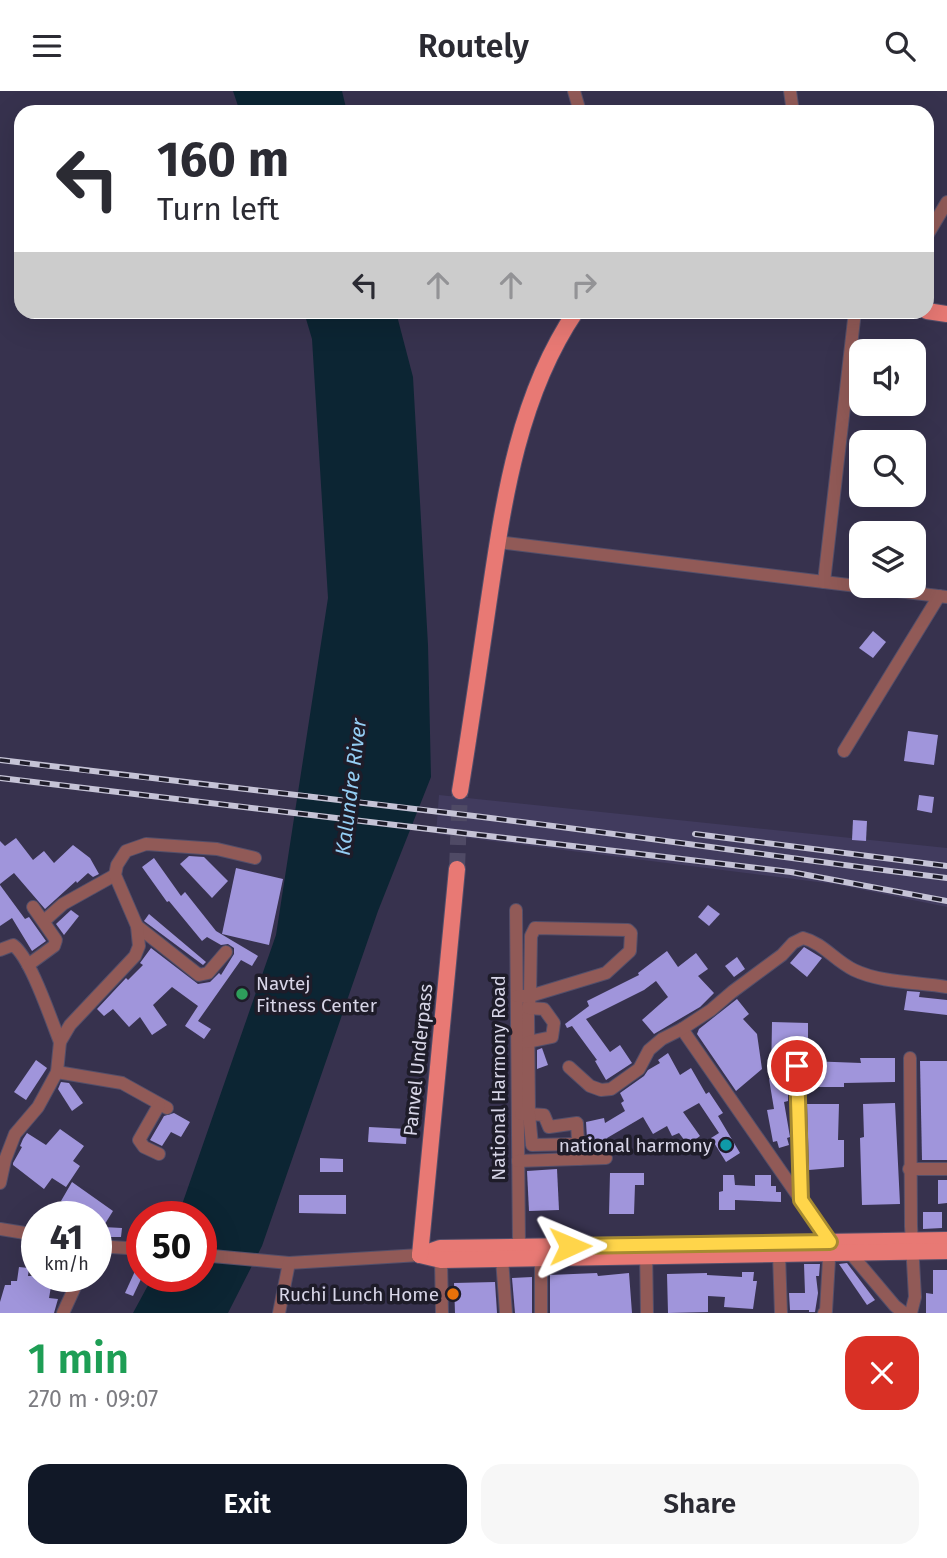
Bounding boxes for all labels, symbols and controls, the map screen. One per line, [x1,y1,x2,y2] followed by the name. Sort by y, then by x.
[28,27,66,65] icon: menu
[418,27,529,65] text: Routely
[881,27,919,65] icon: search
[157,130,289,189] text: 160 m
[42,133,133,224] icon: left
[157,190,279,228] text: Turn left
[346,266,384,304] icon: left
[419,266,457,304] icon: ahead
[492,266,530,304] icon: ahead
[565,266,603,304] icon: right
[849,339,926,598] map controls
[849,339,926,416] button: sound
[849,430,926,507] button: search
[849,521,926,598] button: layers
[330,716,372,857] water label: Kalundre River
[256,972,378,1017] place label: Navtej Fitness Center
[487,975,510,1181] street label: National Harmony Road
[399,983,437,1137] street label: Panvel Underpass
[234,986,250,1002] marker: Navtej Fitness Center
[767,1036,827,1096] pin
[778,1047,816,1085] icon: arrive
[559,1134,713,1157] place label: national harmony
[718,1137,734,1153] marker: national harmony
[126,1201,217,1292] speed limit sign: 50
[533,1209,607,1283] position arrow
[50,1216,83,1258] text: 41
[44,1253,89,1275] text: km/h
[279,1283,439,1306] place label: Ruchi Lunch Home
[445,1286,461,1302] marker: Ruchi Lunch Home
[28,1334,129,1384] text: 1 min
[845,1336,919,1410] button: close
[28,1385,158,1413] text: 270 m · 09:07
[28,1464,467,1544] button: Exit
[481,1464,919,1544] button: Share

